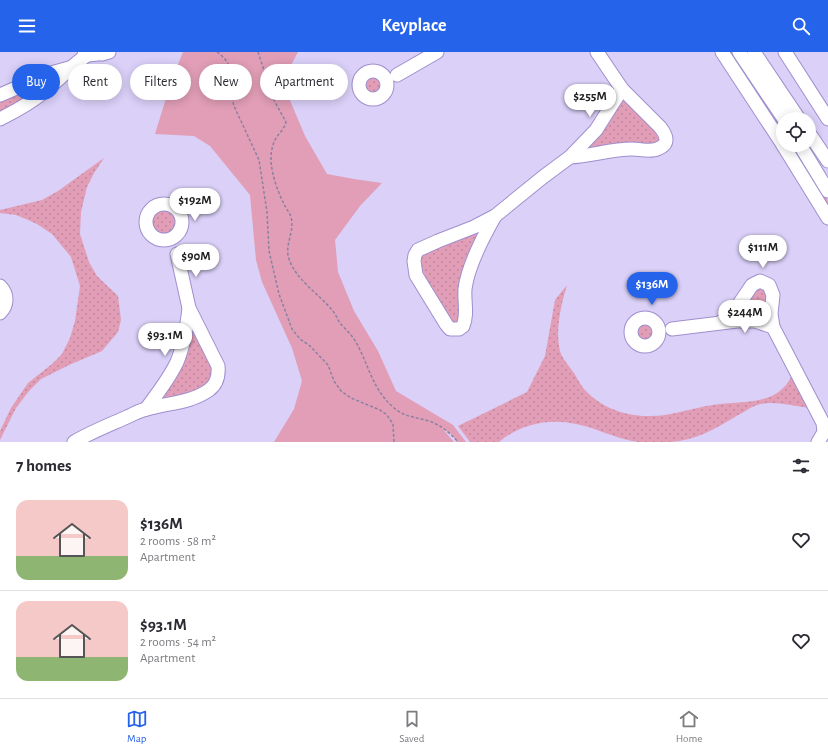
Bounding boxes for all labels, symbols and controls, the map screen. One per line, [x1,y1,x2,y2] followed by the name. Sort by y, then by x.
[16,15,38,37] icon: menu
[790,15,812,37] icon: search
[382,17,446,35] text: Keyplace
[12,64,60,100] chip: Buy
[68,64,122,100] chip: Rent
[130,64,191,100] chip: Filters
[199,64,252,100] chip: New
[260,64,348,100] chip: Apartment
[562,84,618,118] pin: $255M
[573,90,607,103] text: $255M
[776,112,816,152] map controls
[776,112,816,152] button: locate
[167,188,223,222] pin: $192M
[178,194,212,207] text: $192M
[735,235,791,269] pin: $111M
[748,241,778,254] text: $111M
[172,244,220,278] pin: $90M
[181,250,211,263] text: $90M
[624,272,680,306] pin: $136M
[636,278,668,291] text: $136M
[717,300,773,334] pin: $244M
[727,306,763,319] text: $244M
[132,323,198,357] pin: $93.1M
[147,329,183,342] text: $93.1M
[790,455,812,477] icon: filters
[16,457,72,474] text: 7 homes
[140,515,183,532] text: $136M
[48,516,96,564] icon: home
[790,529,812,551] icon: heart
[140,535,216,548] text: 2 rooms · 58 m²
[140,551,195,564] text: Apartment
[140,616,187,633] text: $93.1M
[48,617,96,665] icon: home
[790,630,812,652] icon: heart
[140,636,216,649] text: 2 rooms · 54 m²
[140,652,195,665] text: Apartment
[126,708,148,745] tab: Map
[399,708,424,745] tab: Saved
[676,708,702,745] tab: Home

